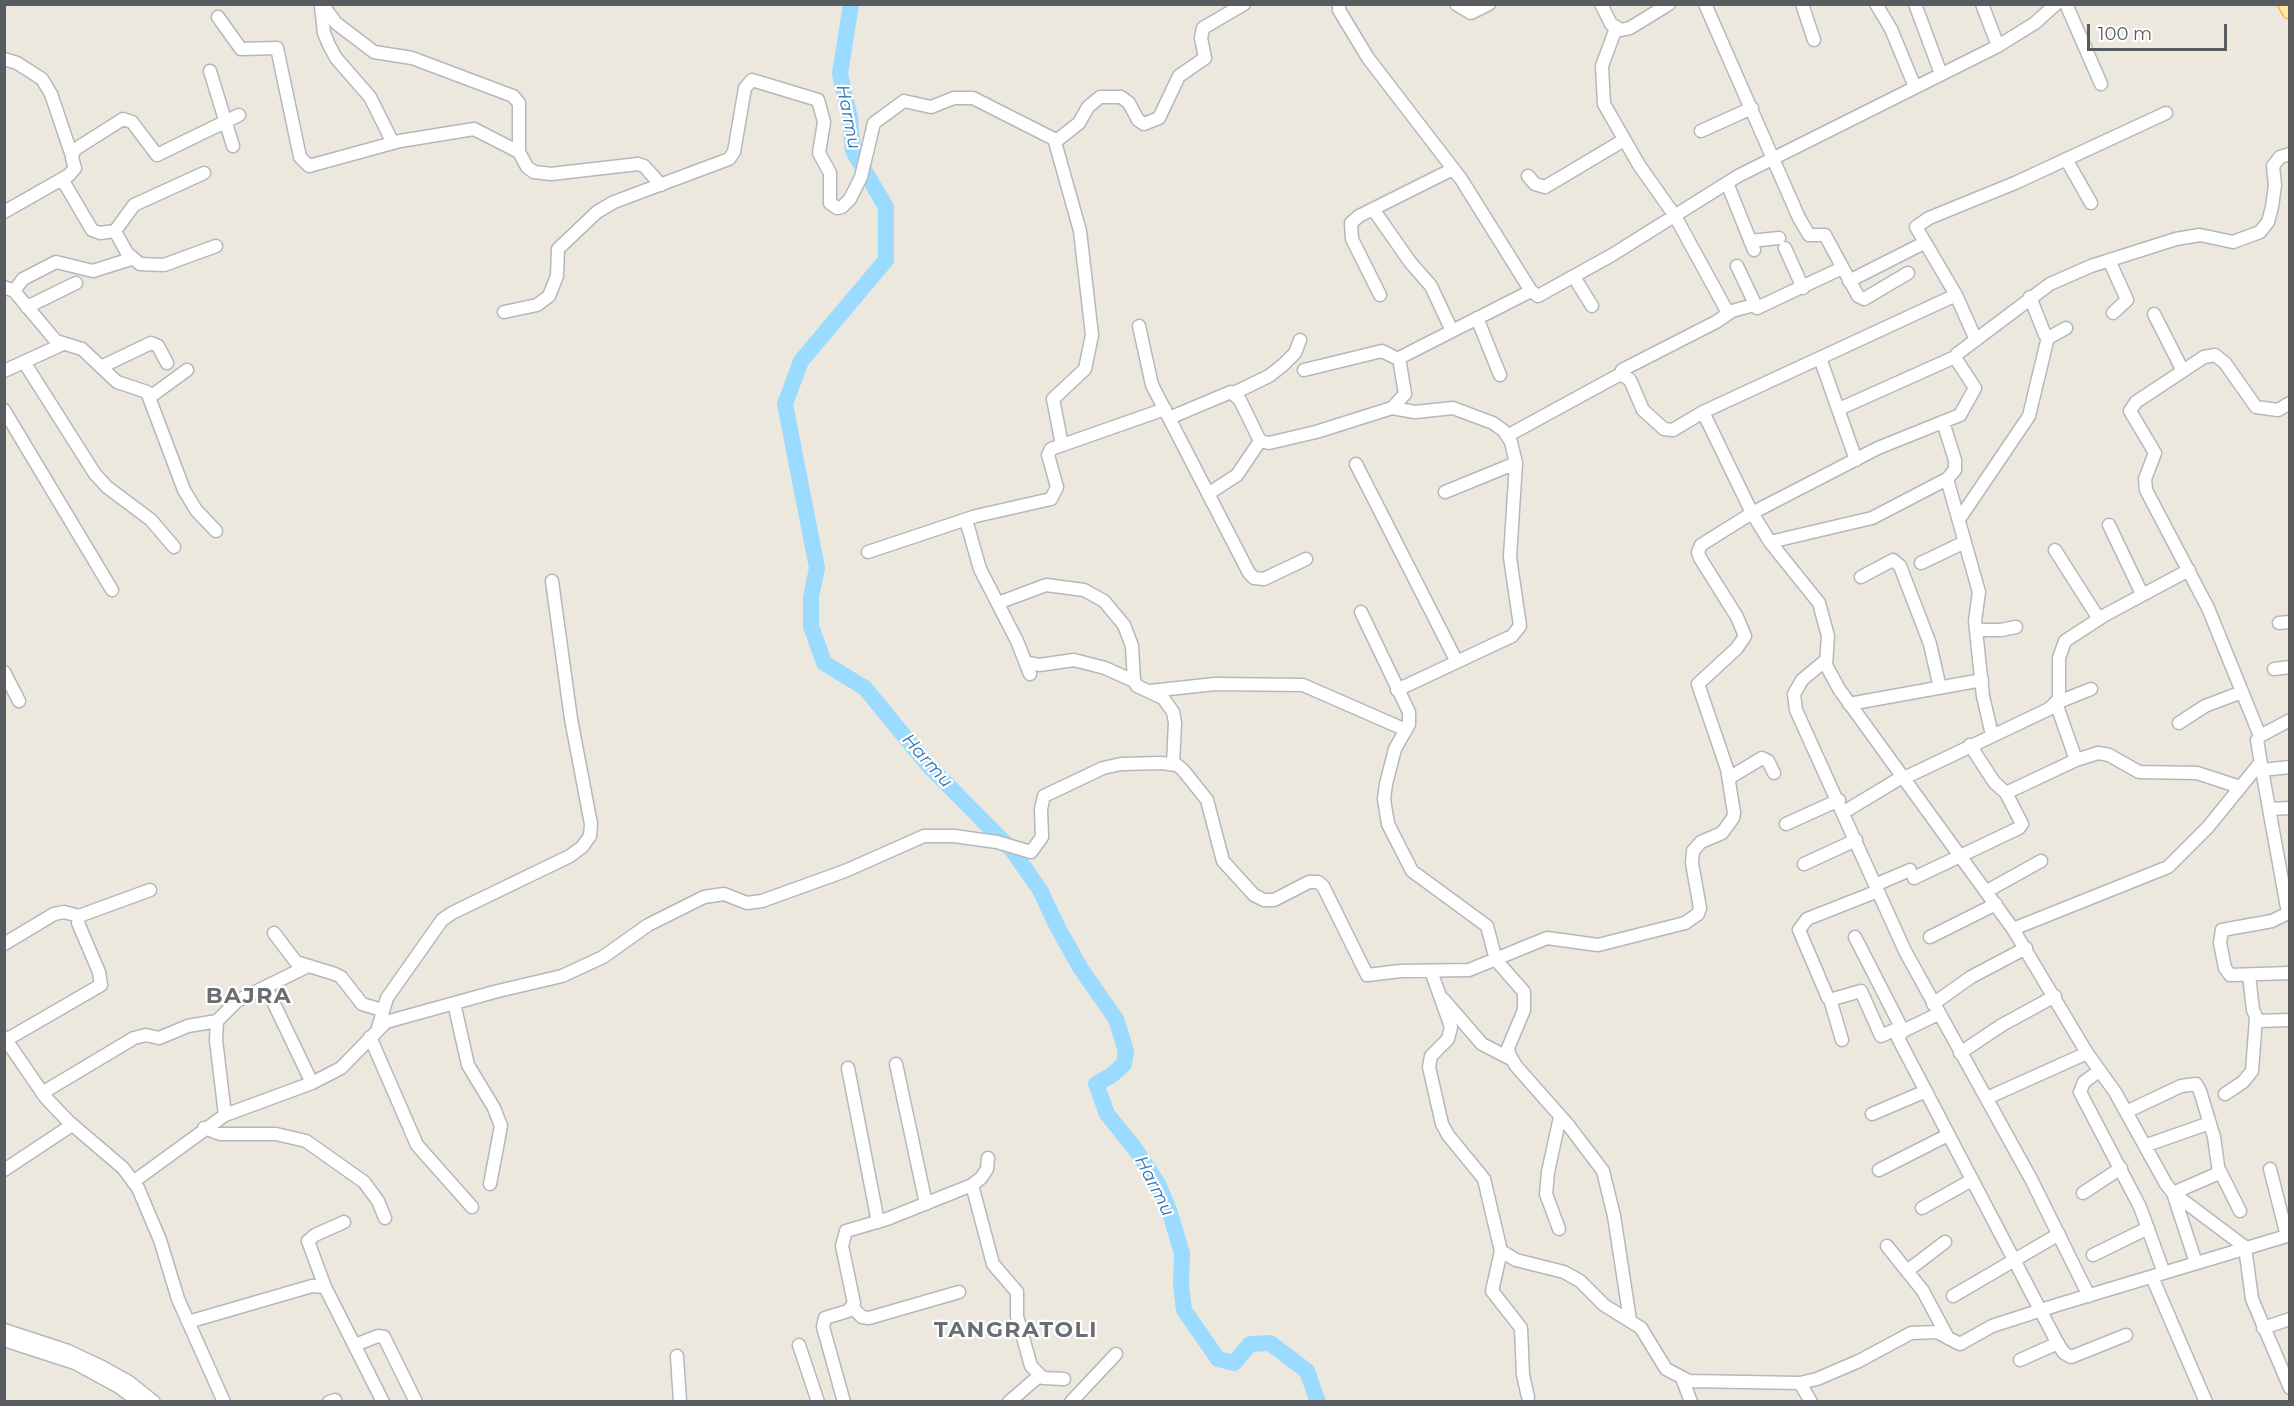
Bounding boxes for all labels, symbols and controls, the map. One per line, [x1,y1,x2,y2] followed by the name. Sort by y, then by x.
[2090,12,2230,50] scale bar
[2098,23,2152,45] text: 100 m
[831,83,865,151] water label: Harmu
[897,730,957,792] water label: Harmu
[206,984,292,1010] district label: BAJRA
[1130,1152,1178,1220] water label: Harmu
[934,1318,1098,1344] district label: TANGRATOLI

